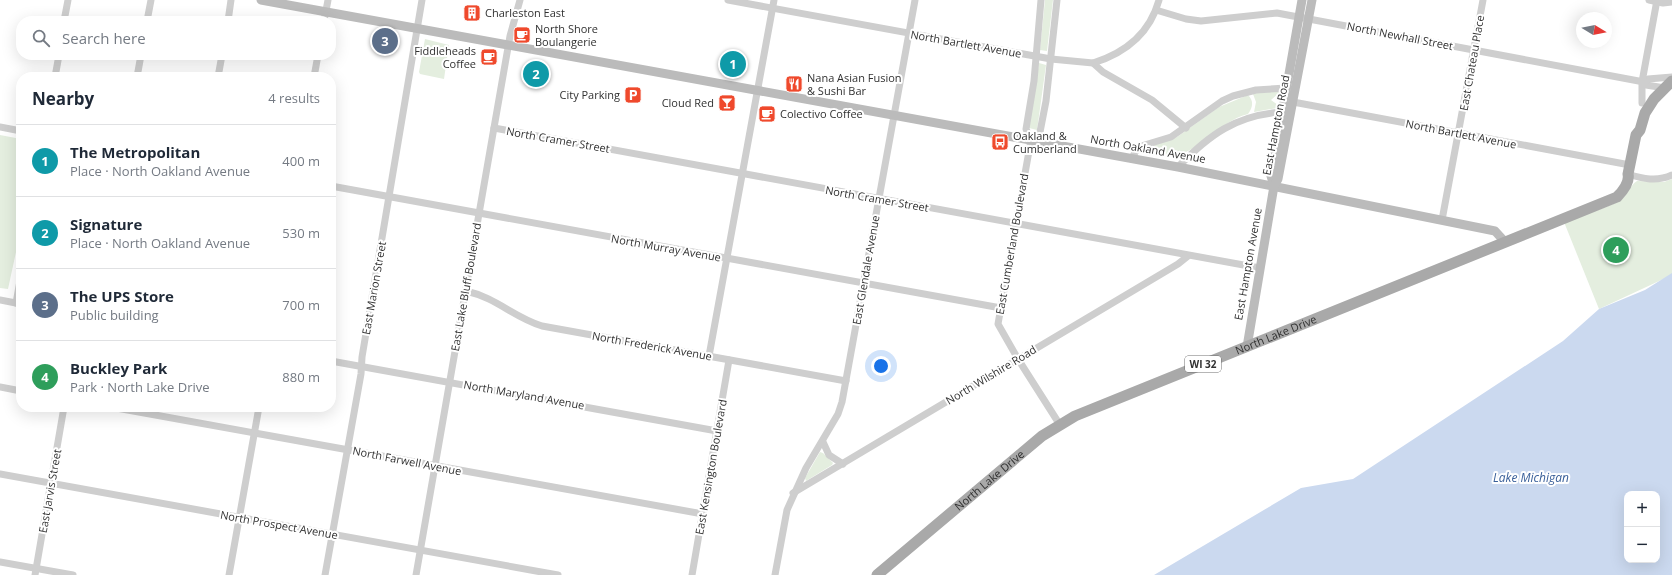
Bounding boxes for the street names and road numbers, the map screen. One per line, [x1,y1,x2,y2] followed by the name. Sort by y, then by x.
[1456,14,1487,112] street label: East Chateau Place
[1346,18,1455,53] street label: North Newhall Street
[909,26,1023,61] street label: North Bartlett Avenue
[1258,74,1293,176] street label: East Hampton Road
[1404,115,1518,152] street label: North Bartlett Avenue
[505,123,611,156] street label: North Cramer Street
[1089,131,1207,166] street label: North Oakland Avenue
[992,172,1031,316] street label: East Cumberland Boulevard
[824,182,930,215] street label: North Cramer Street
[1230,207,1265,321] street label: East Hampton Avenue
[848,214,883,326] street label: East Glendale Avenue
[447,222,484,352] street label: East Lake Bluff Boulevard
[610,230,722,265] street label: North Murray Avenue
[358,240,389,336] street label: East Marion Street
[1233,311,1319,358] street label: North Lake Drive
[591,328,713,363] street label: North Frederick Avenue
[943,342,1039,408] street label: North Wilshire Road
[1185,356,1221,372] road number: WI 32
[462,376,586,413] street label: North Maryland Avenue
[691,398,730,536] street label: East Kensington Boulevard
[351,443,463,478] street label: North Farwell Avenue
[951,446,1027,514] street label: North Lake Drive
[35,448,64,534] street label: East Jarvis Street
[219,507,339,542] street label: North Prospect Avenue

